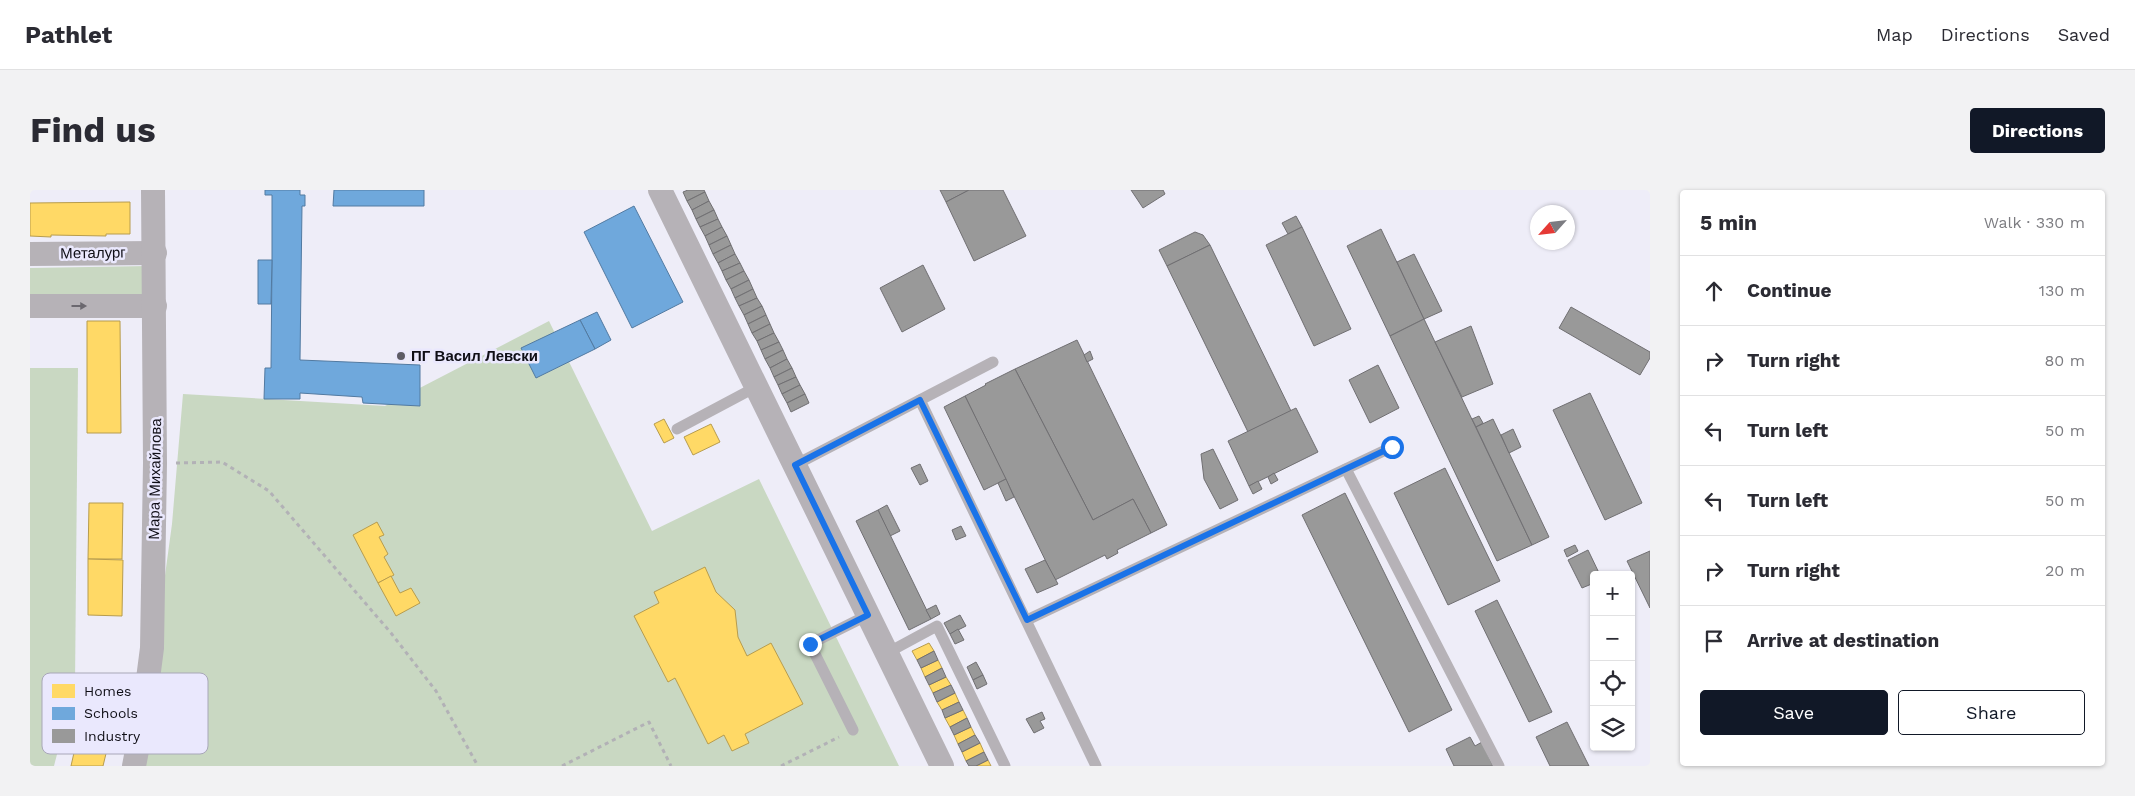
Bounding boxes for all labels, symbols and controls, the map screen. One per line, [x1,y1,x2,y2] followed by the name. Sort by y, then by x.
[25,21,112,49] text: Pathlet
[1876,24,1913,45] text: Map
[1941,24,2030,45] text: Directions
[2058,24,2110,45] text: Saved
[1970,108,2105,153] button: Directions
[30,109,156,151] text: Find us
[1530,205,1575,250] north arrow
[1700,210,1757,235] text: 5 min
[1984,213,2085,232] text: Walk · 330 m
[60,243,126,263] street label: Металург
[1700,277,1728,305] icon: ahead
[1747,279,1831,302] text: Continue
[2039,281,2085,300] text: 130 m
[71,302,87,310] one-way arrow
[411,347,538,365] place label: ПГ Васил Левски
[1700,347,1728,375] icon: right
[1747,349,1840,372] text: Turn right
[395,350,407,362] marker: ПГ Васил Левски
[2044,351,2085,370] text: 80 m
[1700,417,1728,445] icon: left
[145,418,165,540] street label: Мара Михайлова
[1747,419,1828,442] text: Turn left
[2045,421,2085,440] text: 50 m
[1381,436,1404,459] route start
[1700,487,1728,515] icon: left
[1747,489,1828,512] text: Turn left
[2045,491,2085,510] text: 50 m
[1700,557,1728,585] icon: right
[1747,559,1840,582] text: Turn right
[2045,561,2085,580] text: 20 m
[1590,571,1635,751] map controls
[1590,571,1635,616] button: +
[1590,616,1635,661] button: −
[1700,627,1728,655] icon: arrive
[1747,629,1939,652] text: Arrive at destination
[799,633,822,656] route end
[1590,661,1635,706] button: locate
[42,673,208,754] legend
[84,683,131,699] text: Homes
[1700,690,1888,735] button: Save
[1898,690,2085,735] button: Share
[84,705,138,721] text: Schools
[1590,706,1635,751] button: layers
[84,728,141,744] text: Industry

